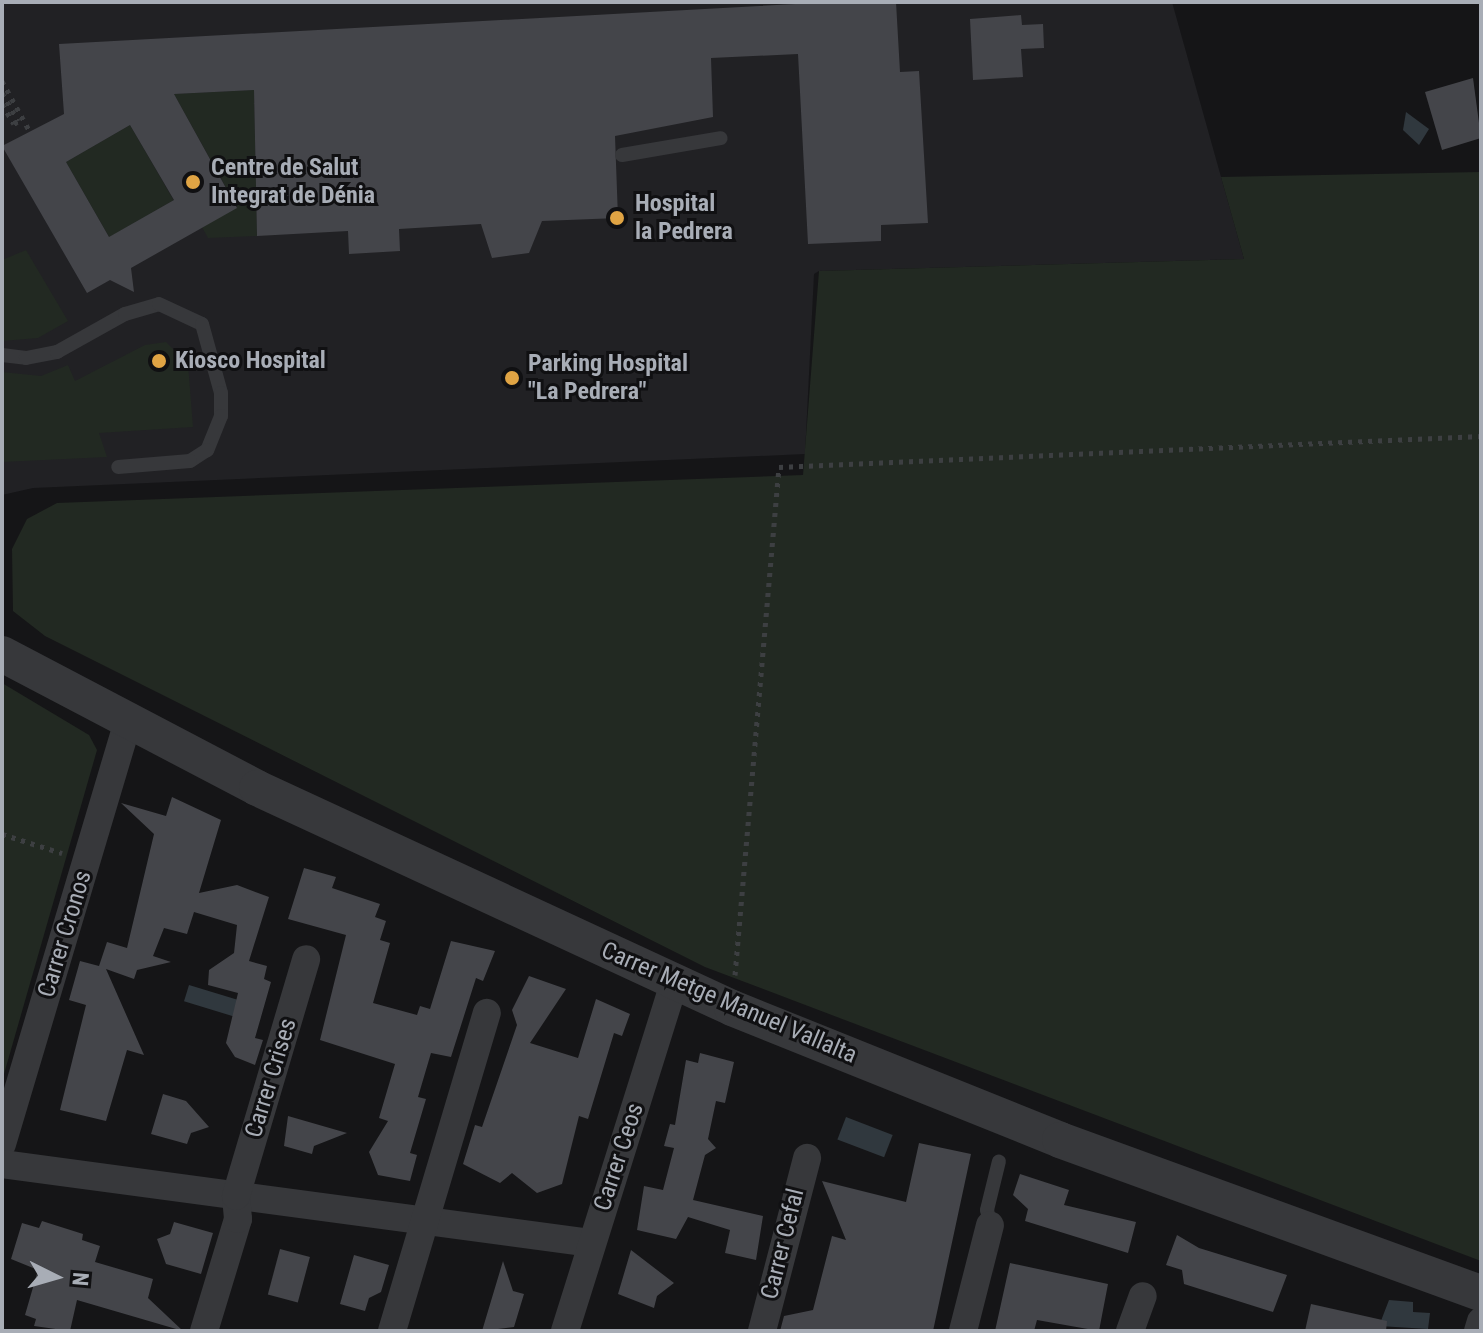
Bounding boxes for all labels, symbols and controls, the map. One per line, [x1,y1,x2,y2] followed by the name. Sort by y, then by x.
[211,154,375,210] place label: Centre de Salut Integrat de Dénia
[182,171,204,193] marker: Centre de Salut Integrat de Dénia
[635,190,733,246] place label: Hospital la Pedrera
[606,207,628,229] marker: Hospital la Pedrera
[175,347,326,375] place label: Kiosco Hospital
[528,350,688,406] place label: Parking Hospital "La Pedrera"
[150,352,168,370] marker: Kiosco Hospital
[503,369,521,387] marker: Parking Hospital "La Pedrera"
[32,867,98,1001] street label: Carrer Cronos
[597,936,861,1070] street label: Carrer Metge Manuel Vallalta
[239,1015,303,1141] street label: Carrer Crises
[588,1100,650,1214] street label: Carrer Ceos
[755,1186,811,1302] street label: Carrer Cefal
[16,1237,96,1317] north arrow
[67,1271,93,1287] text: N

